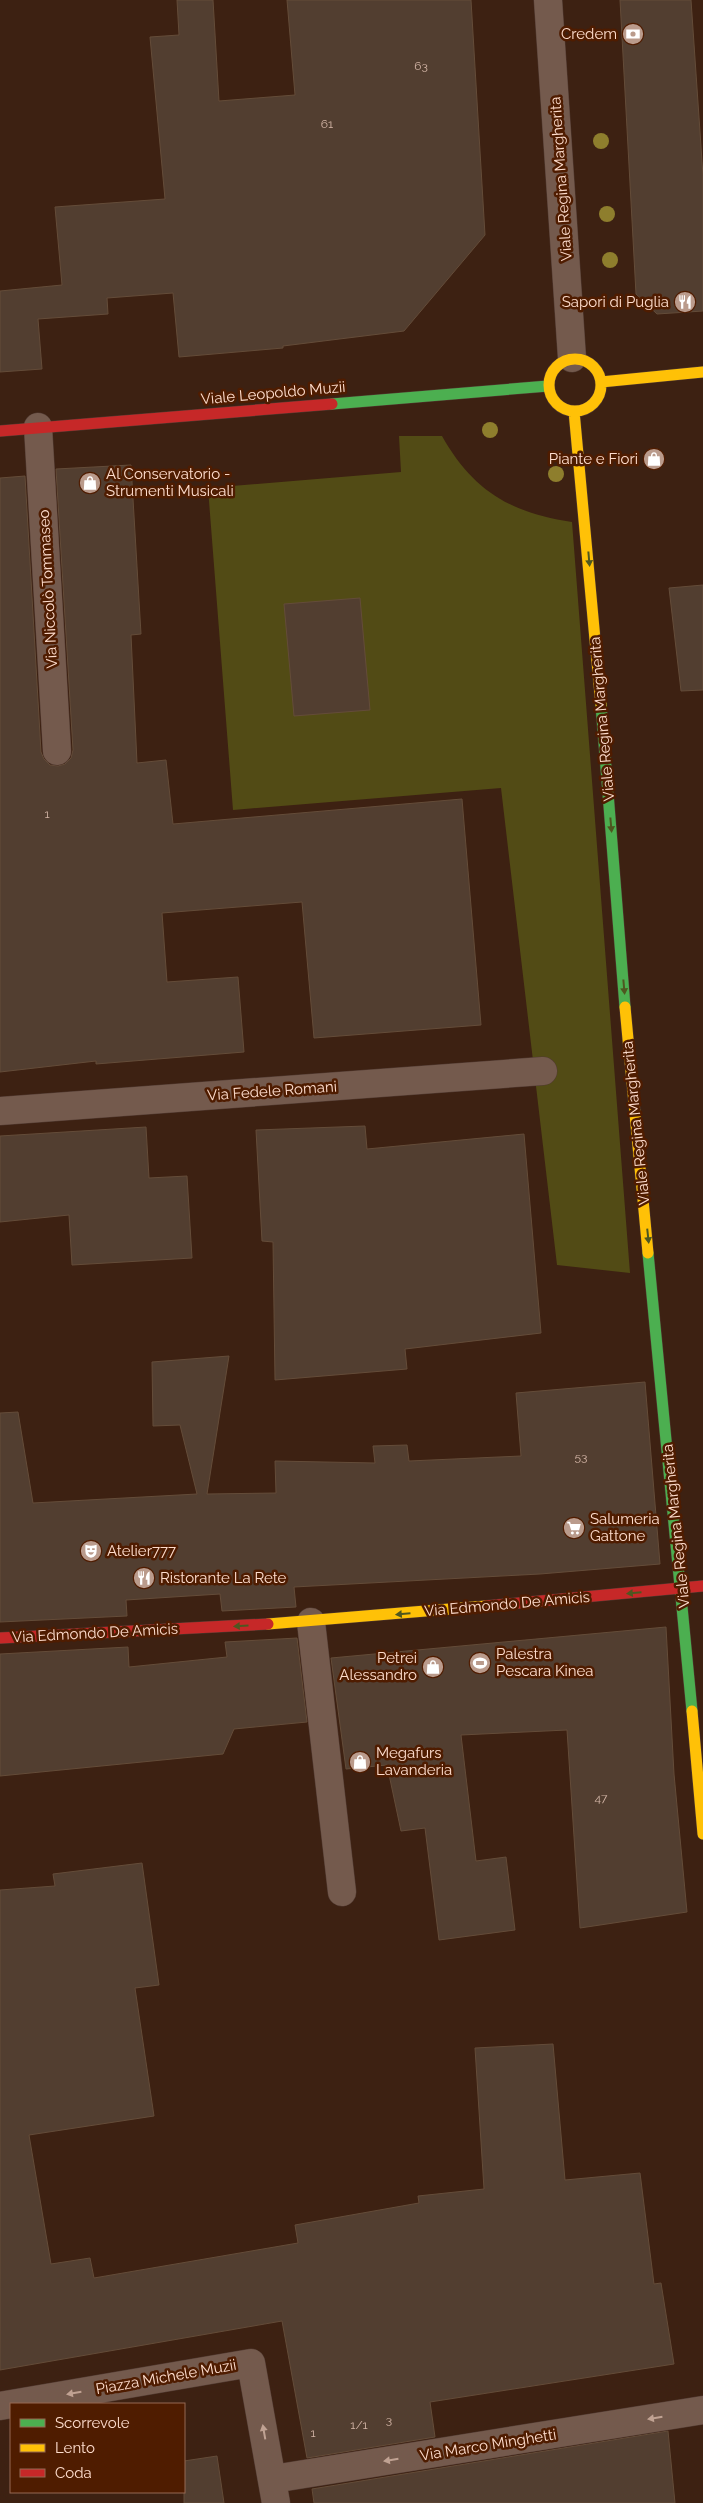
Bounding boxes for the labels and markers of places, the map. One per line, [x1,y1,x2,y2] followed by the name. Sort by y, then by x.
[621,22,645,46] bank icon: Credem
[561,25,617,43] place label: Credem
[673,290,697,314] restaurant icon: Sapori di Puglia
[562,293,669,311] place label: Sapori di Puglia
[642,447,666,471] shop icon: Piante e Fiori
[549,450,638,468] place label: Piante e Fiori
[106,465,234,500] place label: Al Conservatorio - Strumenti Musicali
[78,471,102,495] shop icon: Al Conservatorio - Strumenti Musicali
[590,1510,660,1545] place label: Salumeria Gattone
[562,1516,586,1540] supermarket icon: Salumeria Gattone
[79,1539,103,1563] theatre icon: Atelier777
[107,1542,176,1560] place label: Atelier777
[132,1566,156,1590] restaurant icon: Ristorante La Rete
[160,1569,287,1587] place label: Ristorante La Rete
[496,1645,594,1680] place label: Palestra Pescara Kinea
[339,1649,417,1684] place label: Petrei Alessandro
[468,1651,492,1675] sports icon: Palestra Pescara Kinea
[421,1655,445,1679] shop icon: Petrei Alessandro
[376,1744,452,1779] place label: Megafurs Lavanderia
[348,1750,372,1774] shop icon: Megafurs Lavanderia

